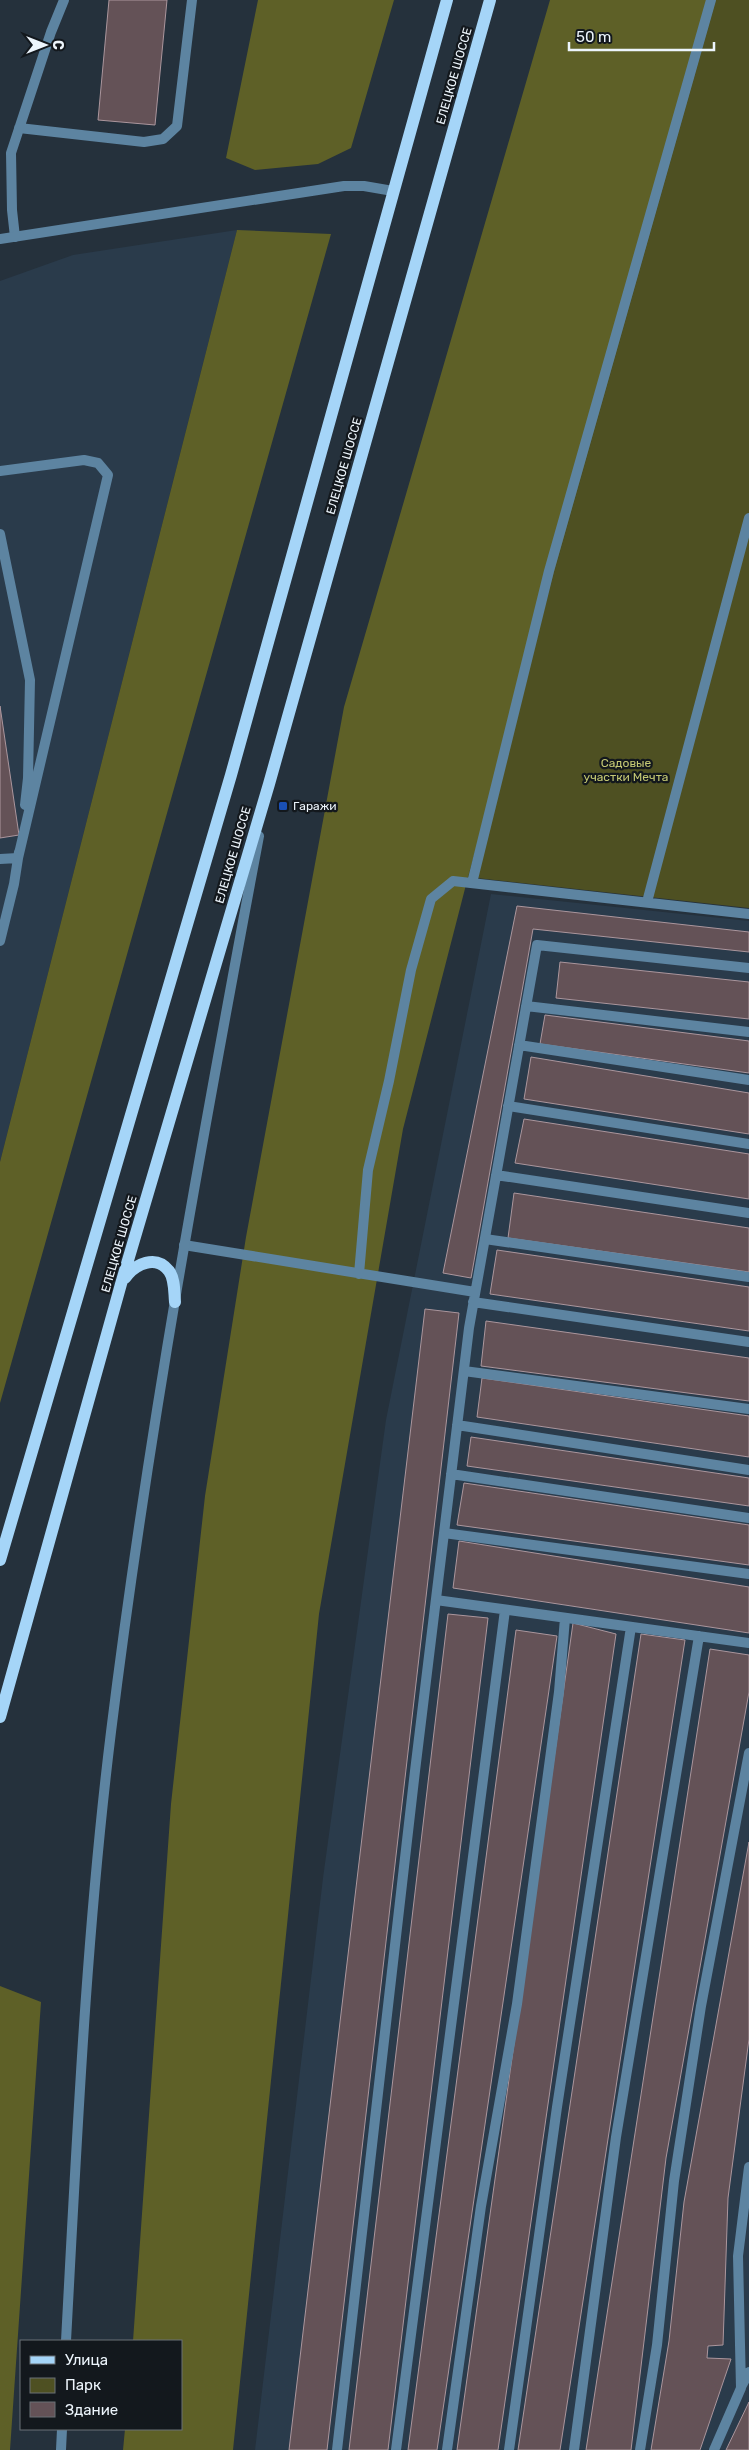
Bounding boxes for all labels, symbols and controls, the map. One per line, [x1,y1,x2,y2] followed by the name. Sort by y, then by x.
[20,20,70,70] north arrow
[569,20,714,52] scale bar
[433,26,475,126] street label: ЕЛЕЦКОЕ ШОССЕ
[576,28,611,46] text: 50 m
[49,40,66,50] text: С
[323,416,365,516] street label: ЕЛЕЦКОЕ ШОССЕ
[584,756,668,784] park label: Садовые участки Мечта
[293,799,337,813] place label: Гаражи
[277,800,289,812] marker: Гаражи
[212,805,254,905] street label: ЕЛЕЦКОЕ ШОССЕ
[98,1194,140,1294] street label: ЕЛЕЦКОЕ ШОССЕ
[20,2340,182,2430] legend
[65,2351,108,2369] text: Улица
[65,2376,101,2394] text: Парк
[65,2401,118,2419] text: Здание

